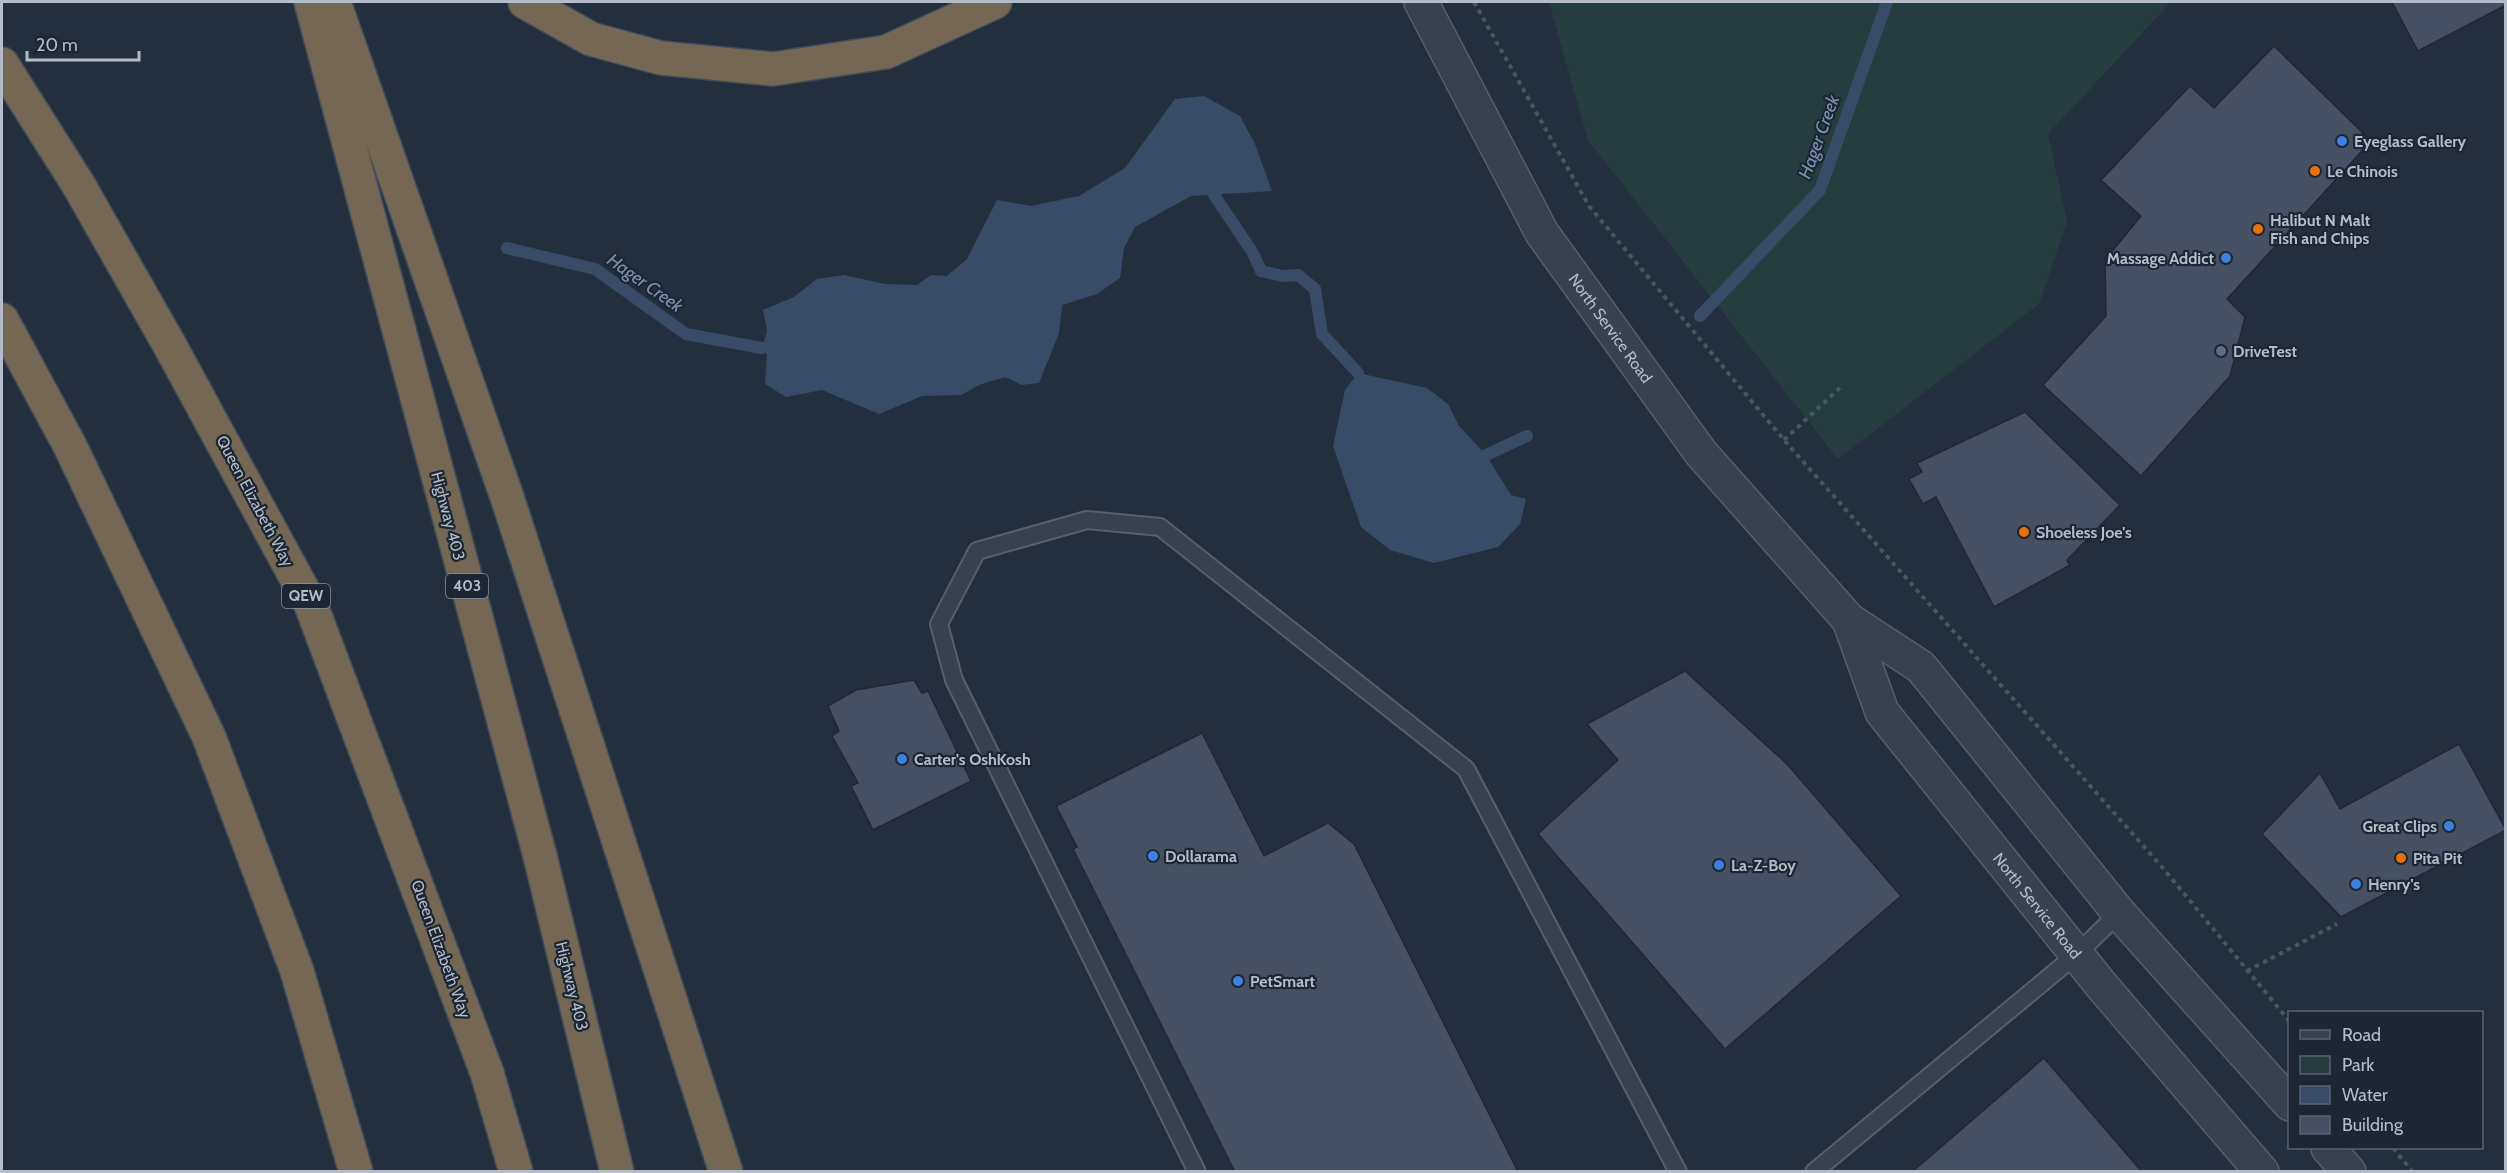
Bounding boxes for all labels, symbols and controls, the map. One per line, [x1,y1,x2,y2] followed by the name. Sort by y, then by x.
[27,24,140,62] scale bar
[36,34,78,56] text: 20 m
[1794,91,1845,182] water label: Hager Creek
[2354,132,2467,151] place label: Eyeglass Gallery
[2335,134,2349,148] marker: Eyeglass Gallery
[2327,162,2398,181] place label: Le Chinois
[2308,164,2322,178] marker: Le Chinois
[2270,211,2371,248] place label: Halibut N Malt Fish and Chips
[2251,222,2265,236] marker: Halibut N Malt Fish and Chips
[603,249,688,318] water label: Hager Creek
[2107,249,2214,268] place label: Massage Addict
[2219,251,2233,265] marker: Massage Addict
[1565,270,1657,386] street label: North Service Road
[2233,342,2297,361] place label: DriveTest
[2214,344,2228,358] marker: DriveTest
[212,432,298,570] street label: Queen Elizabeth Way
[427,470,469,562] street label: Highway 403
[2036,523,2132,542] place label: Shoeless Joe's
[2017,525,2031,539] marker: Shoeless Joe's
[446,574,488,598] road number: 403
[282,584,330,608] road number: QEW
[914,750,1031,769] place label: Carter's OshKosh
[895,752,909,766] marker: Carter's OshKosh
[2362,817,2437,836] place label: Great Clips
[2442,819,2456,833] marker: Great Clips
[1165,847,1237,866] place label: Dollarama
[1146,849,1160,863] marker: Dollarama
[1989,849,2086,962] street label: North Service Road
[2413,849,2463,868] place label: Pita Pit
[2394,851,2408,865] marker: Pita Pit
[1731,856,1796,875] place label: La-Z-Boy
[1712,858,1726,872] marker: La-Z-Boy
[2368,875,2420,894] place label: Henry's
[407,877,475,1021] street label: Queen Elizabeth Way
[2349,877,2363,891] marker: Henry's
[552,940,592,1032] street label: Highway 403
[1250,972,1315,991] place label: PetSmart
[1231,974,1245,988] marker: PetSmart
[2288,1011,2483,1149] legend
[2342,1024,2381,1046] text: Road
[2342,1054,2375,1076] text: Park
[2342,1084,2388,1106] text: Water
[2342,1114,2404,1136] text: Building

